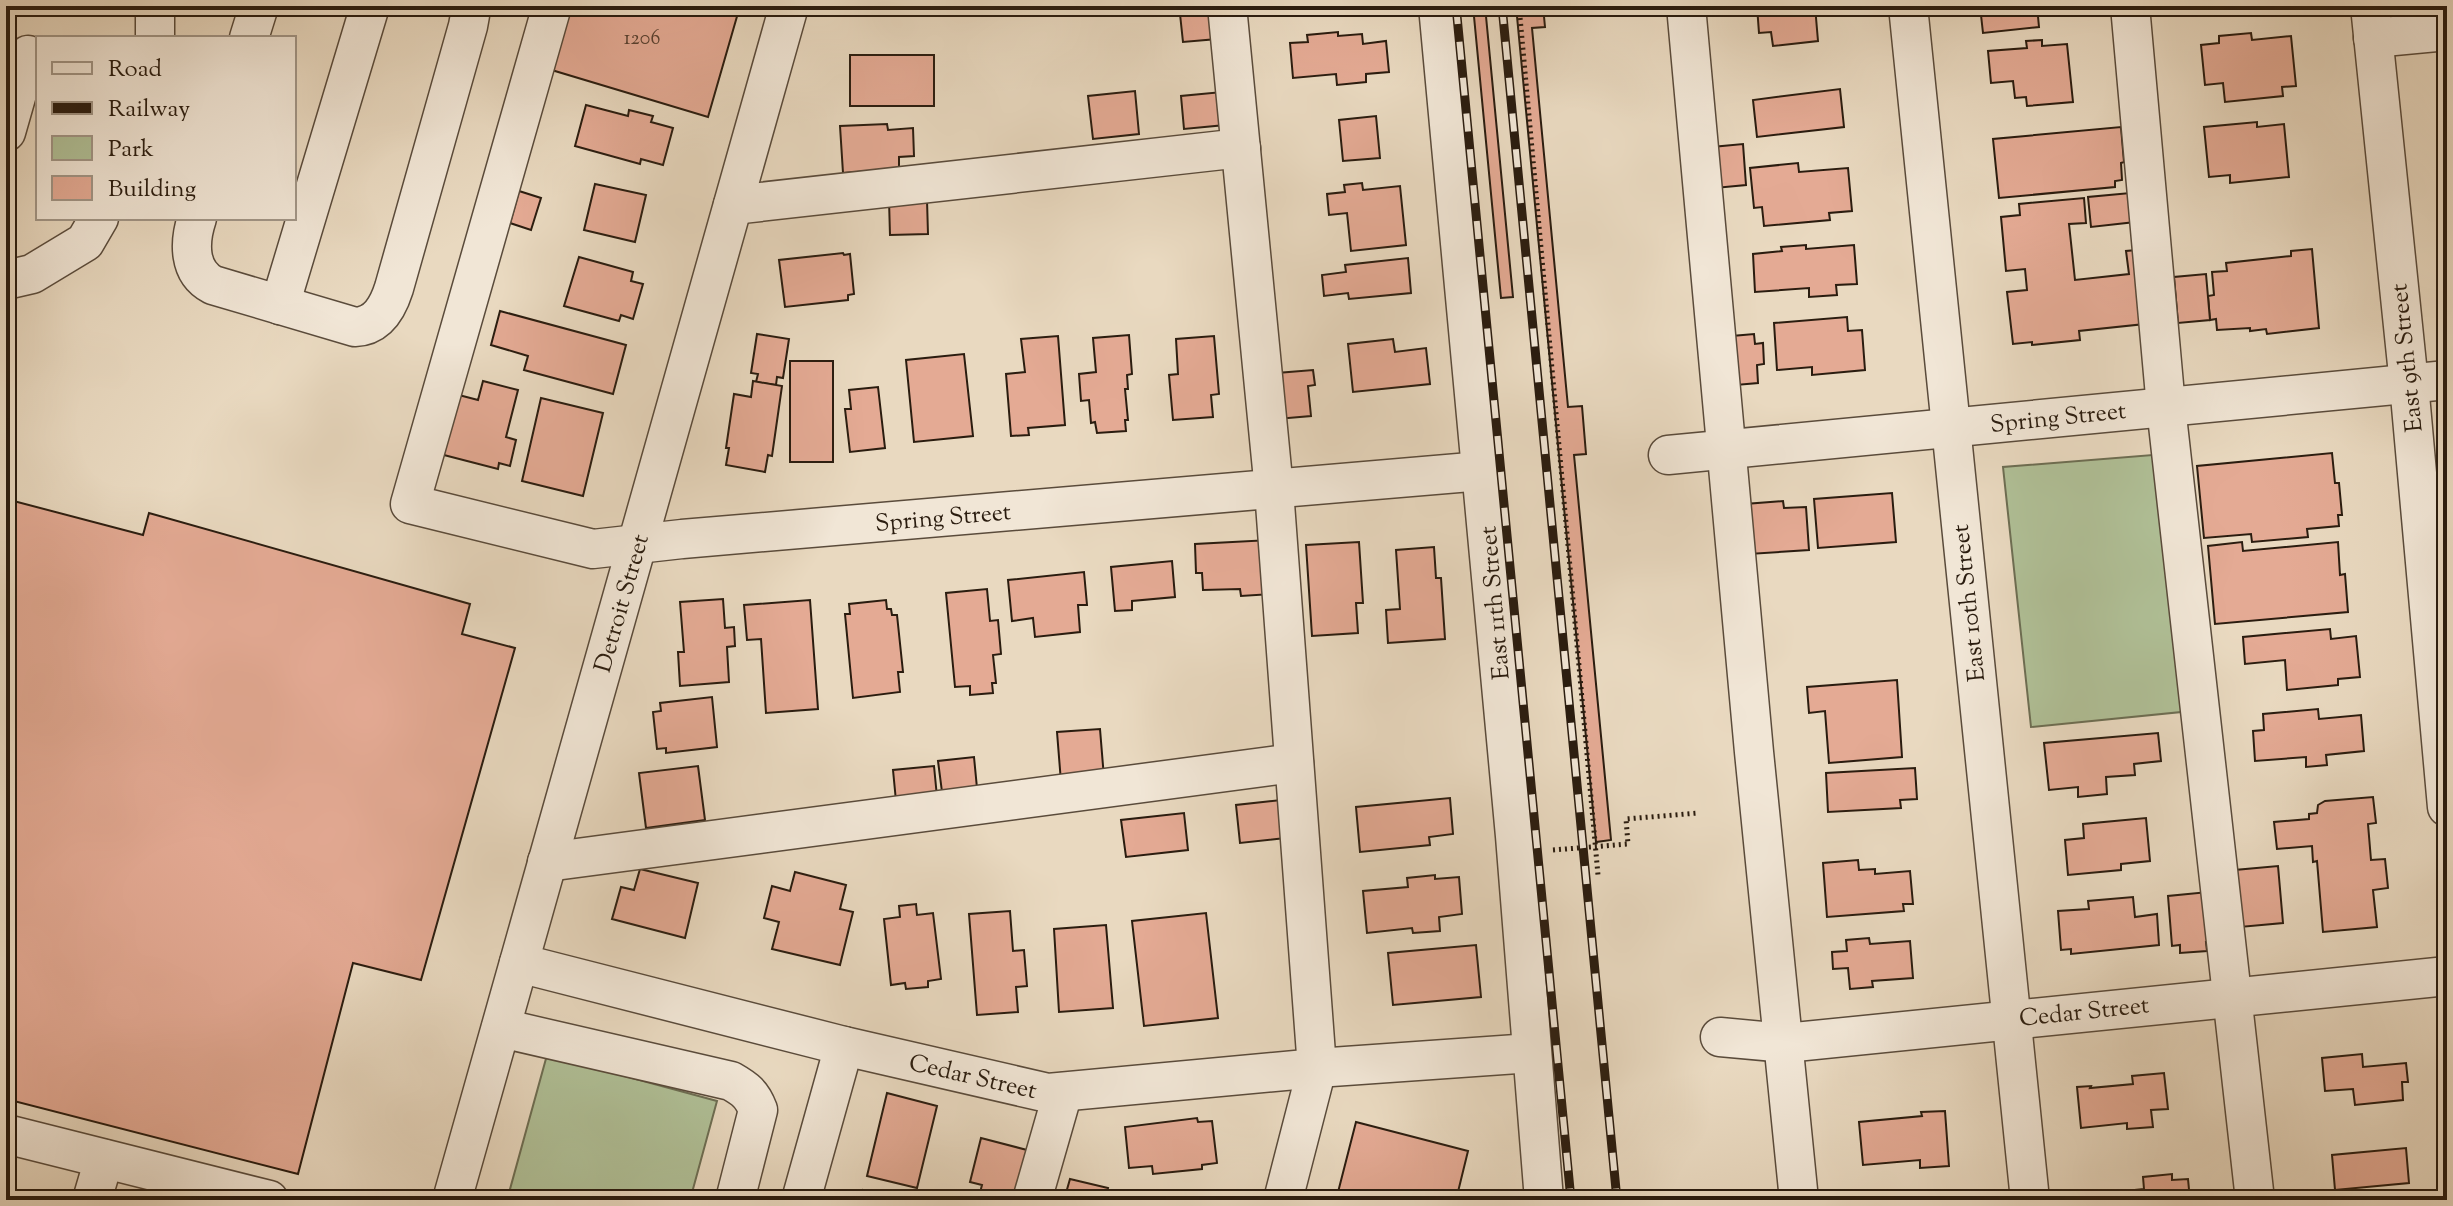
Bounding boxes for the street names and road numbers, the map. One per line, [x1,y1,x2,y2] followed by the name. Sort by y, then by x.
[2383,282,2433,434] street label: East 9th Street
[1989,395,2128,443] street label: Spring Street
[874,496,1012,542] street label: Spring Street
[1945,522,1995,683] street label: East 10th Street
[1472,525,1520,681] street label: East 11th Street
[587,530,659,677] street label: Detroit Street
[2018,989,2151,1037] street label: Cedar Street
[905,1047,1040,1109] street label: Cedar Street

